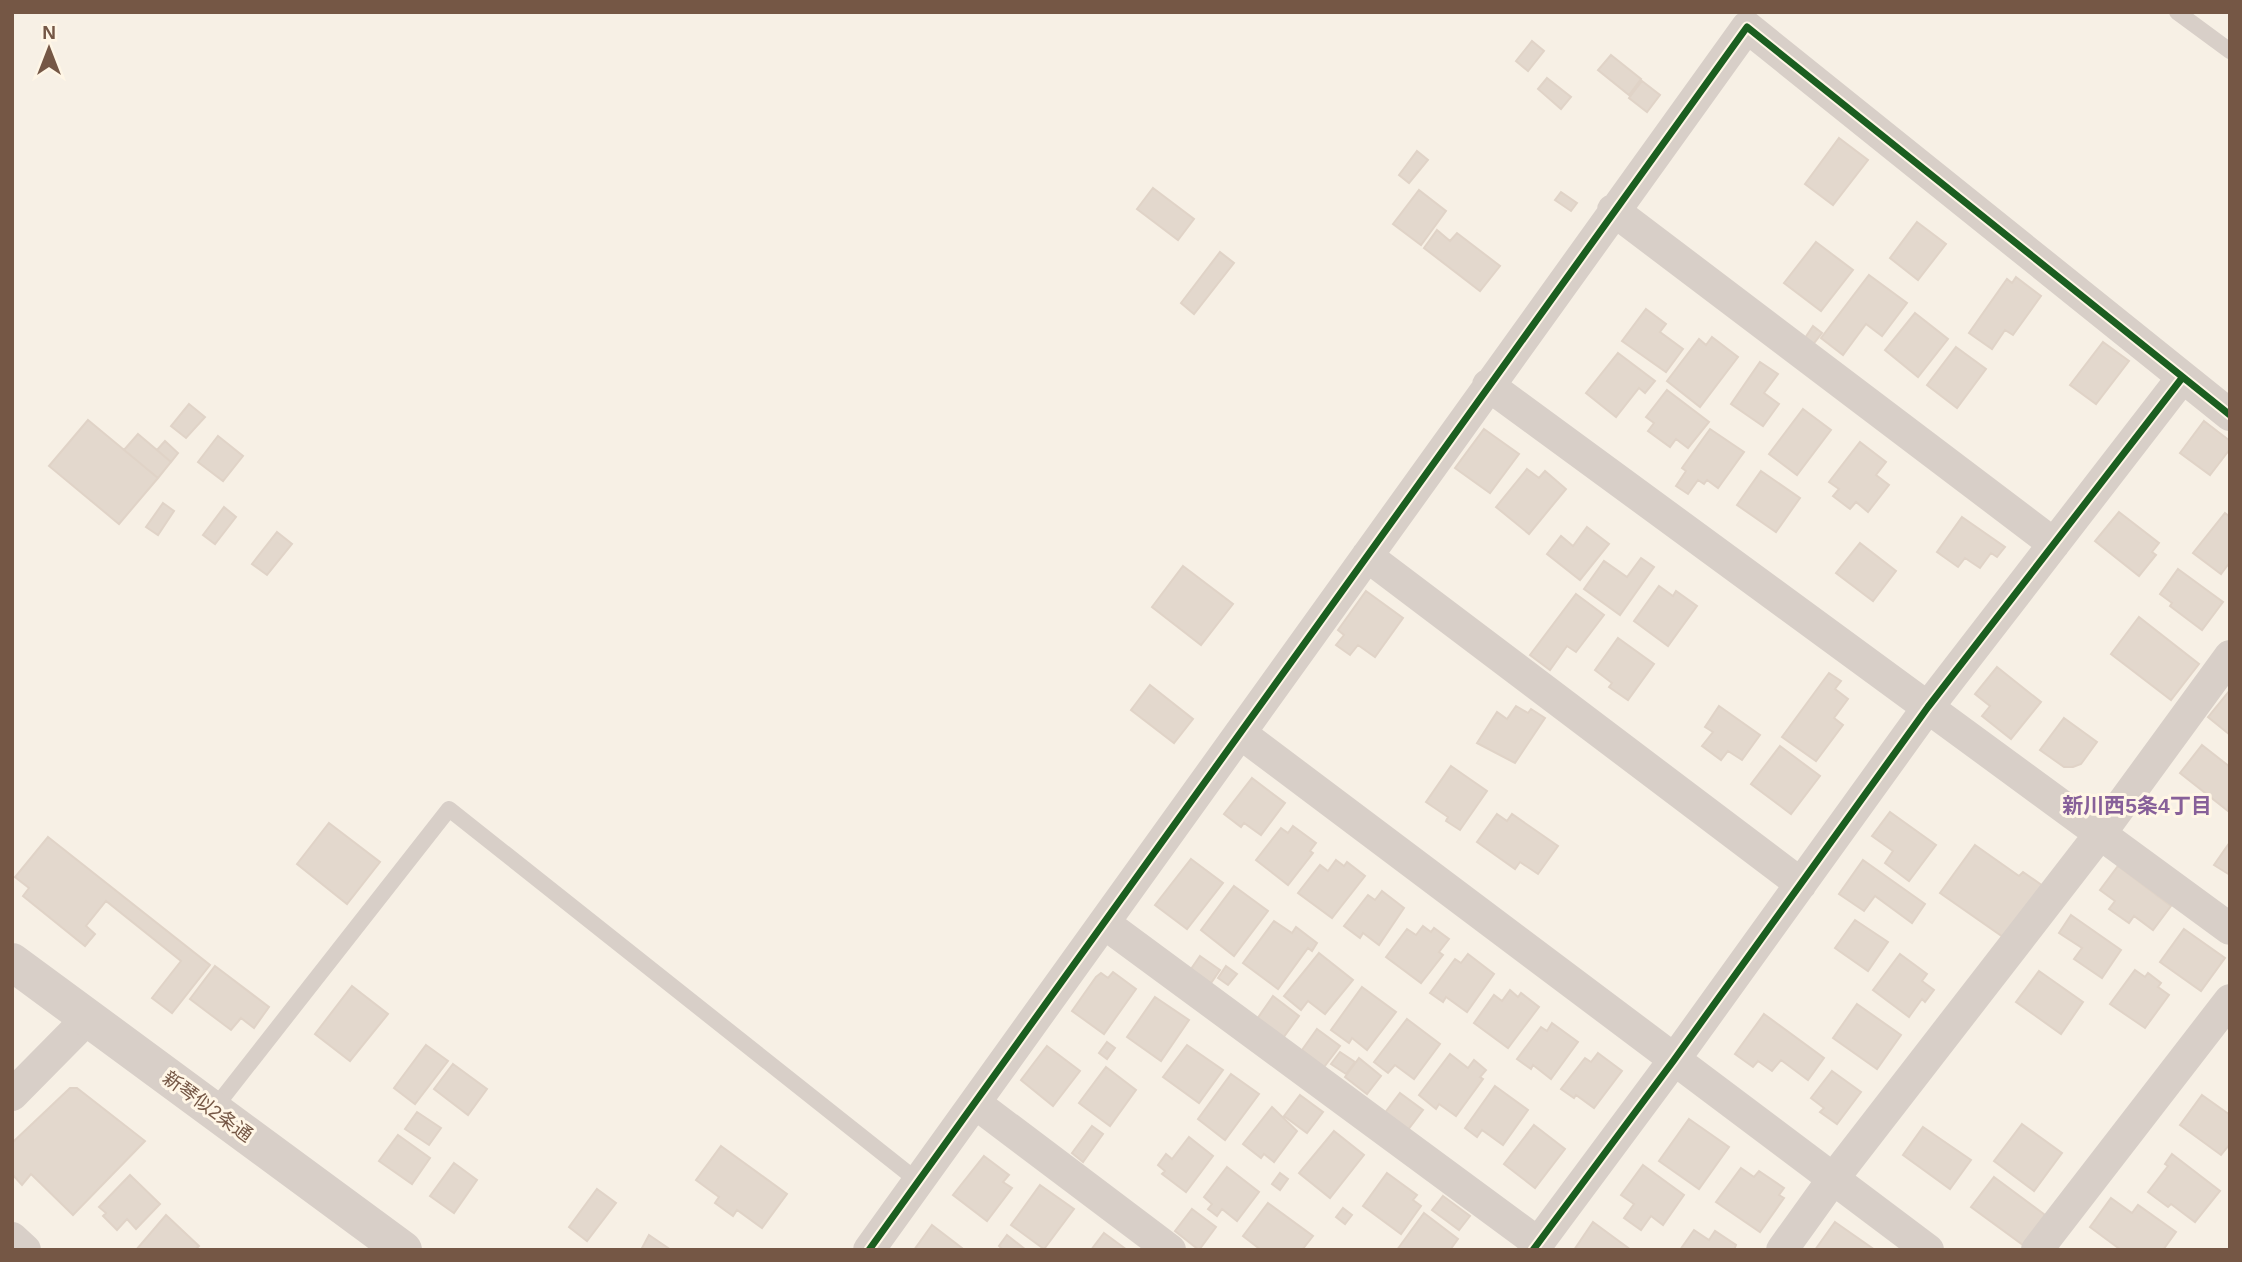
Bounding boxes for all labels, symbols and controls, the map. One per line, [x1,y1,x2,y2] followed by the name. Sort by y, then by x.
[14,14,84,84] north arrow
[42,22,56,43] text: N
[2062,794,2212,817] district label: 新川西5条4丁目
[159,1067,257,1146] street label: 新琴似2条通

